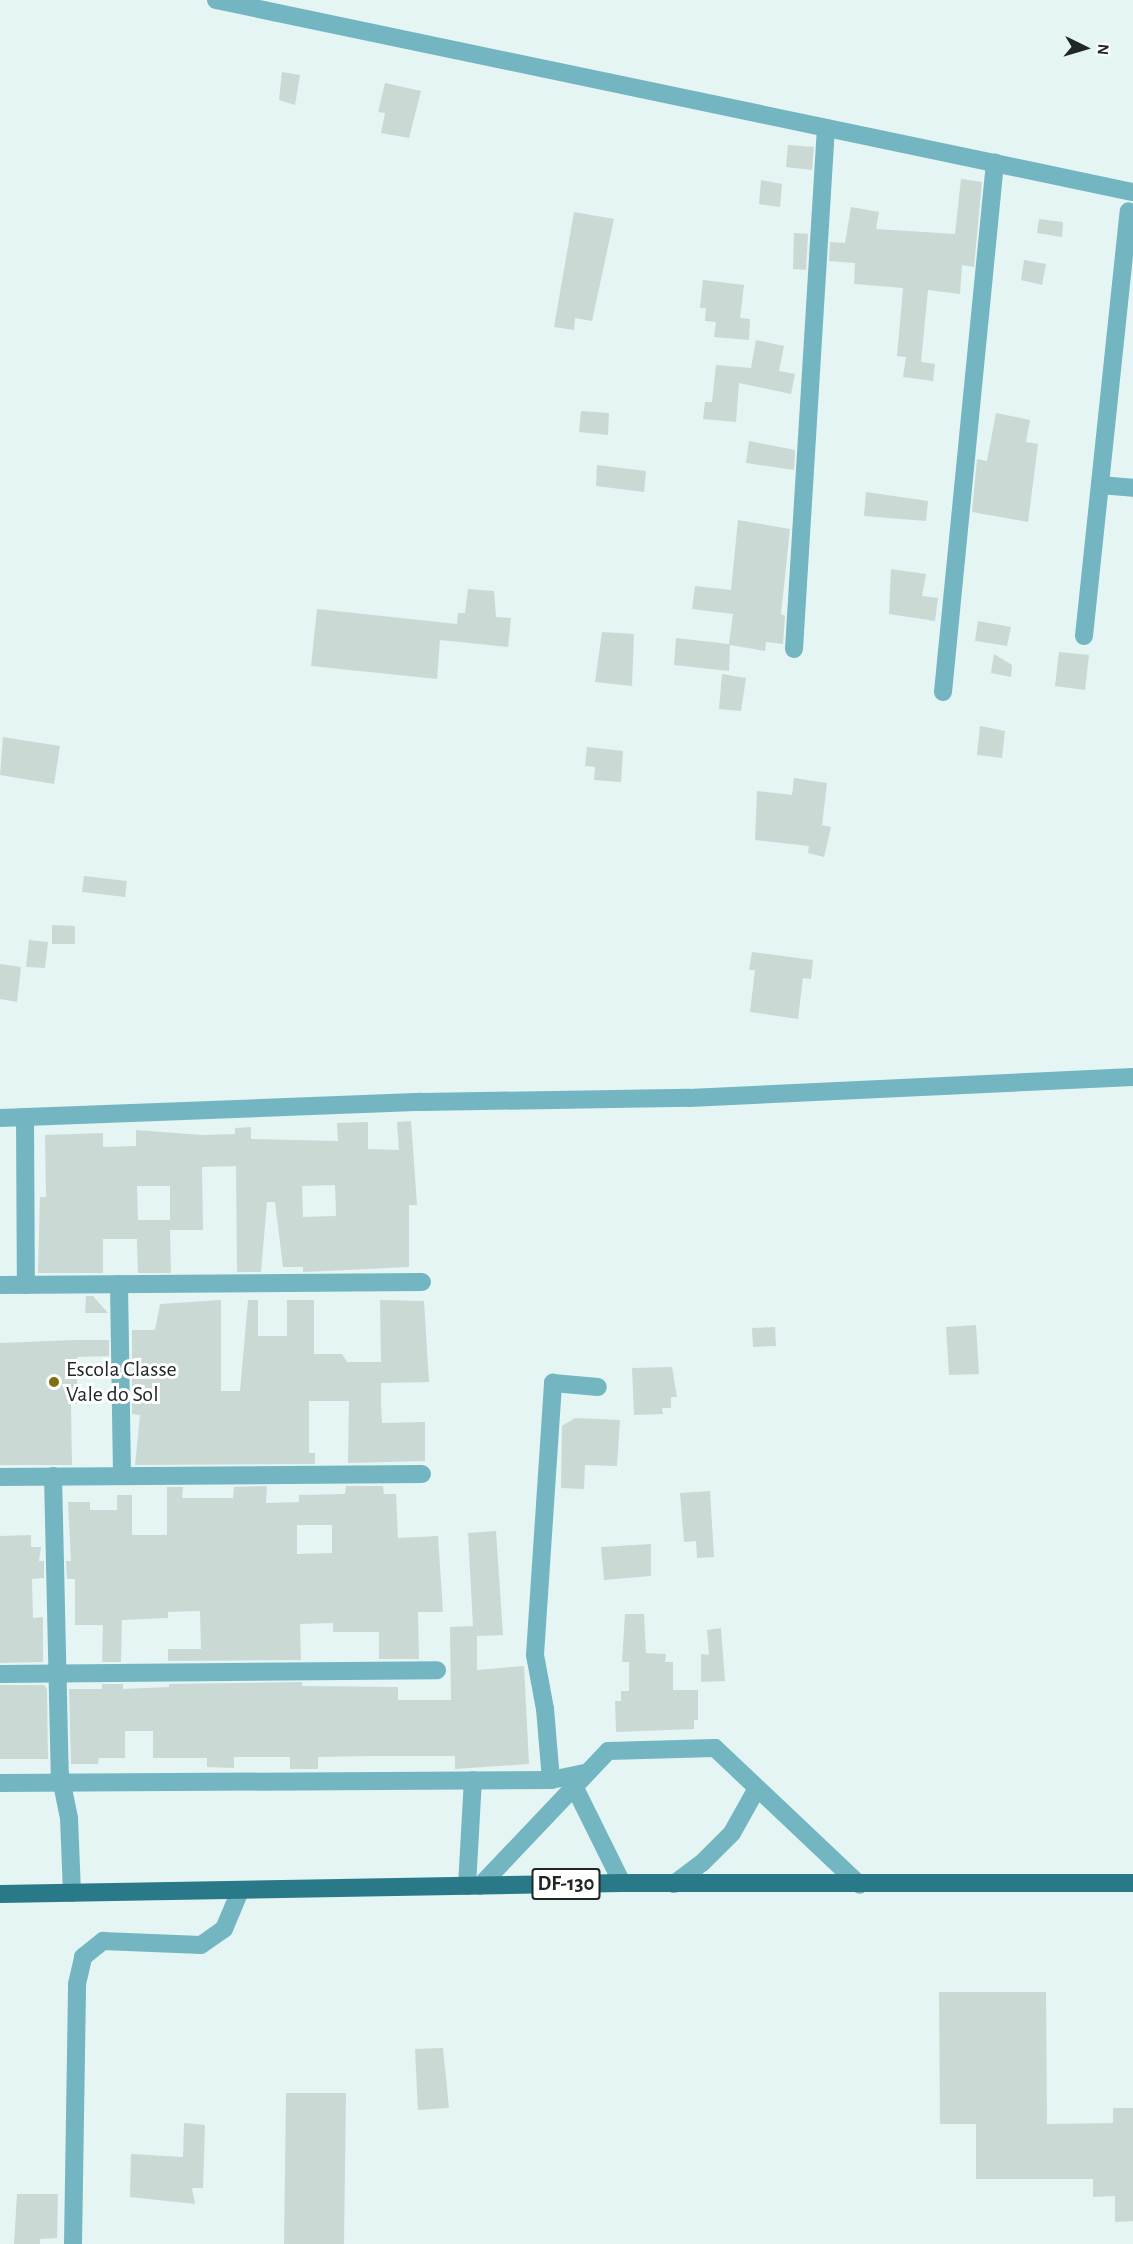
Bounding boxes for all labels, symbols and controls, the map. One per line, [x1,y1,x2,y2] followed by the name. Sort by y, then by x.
[1055,18,1115,78] north arrow
[1094,43,1111,56] text: N
[66,1356,177,1408] place label: Escola Classe Vale do Sol
[47,1375,61,1389] marker: Escola Classe Vale do Sol
[532,1866,600,1902] road number: DF-130

